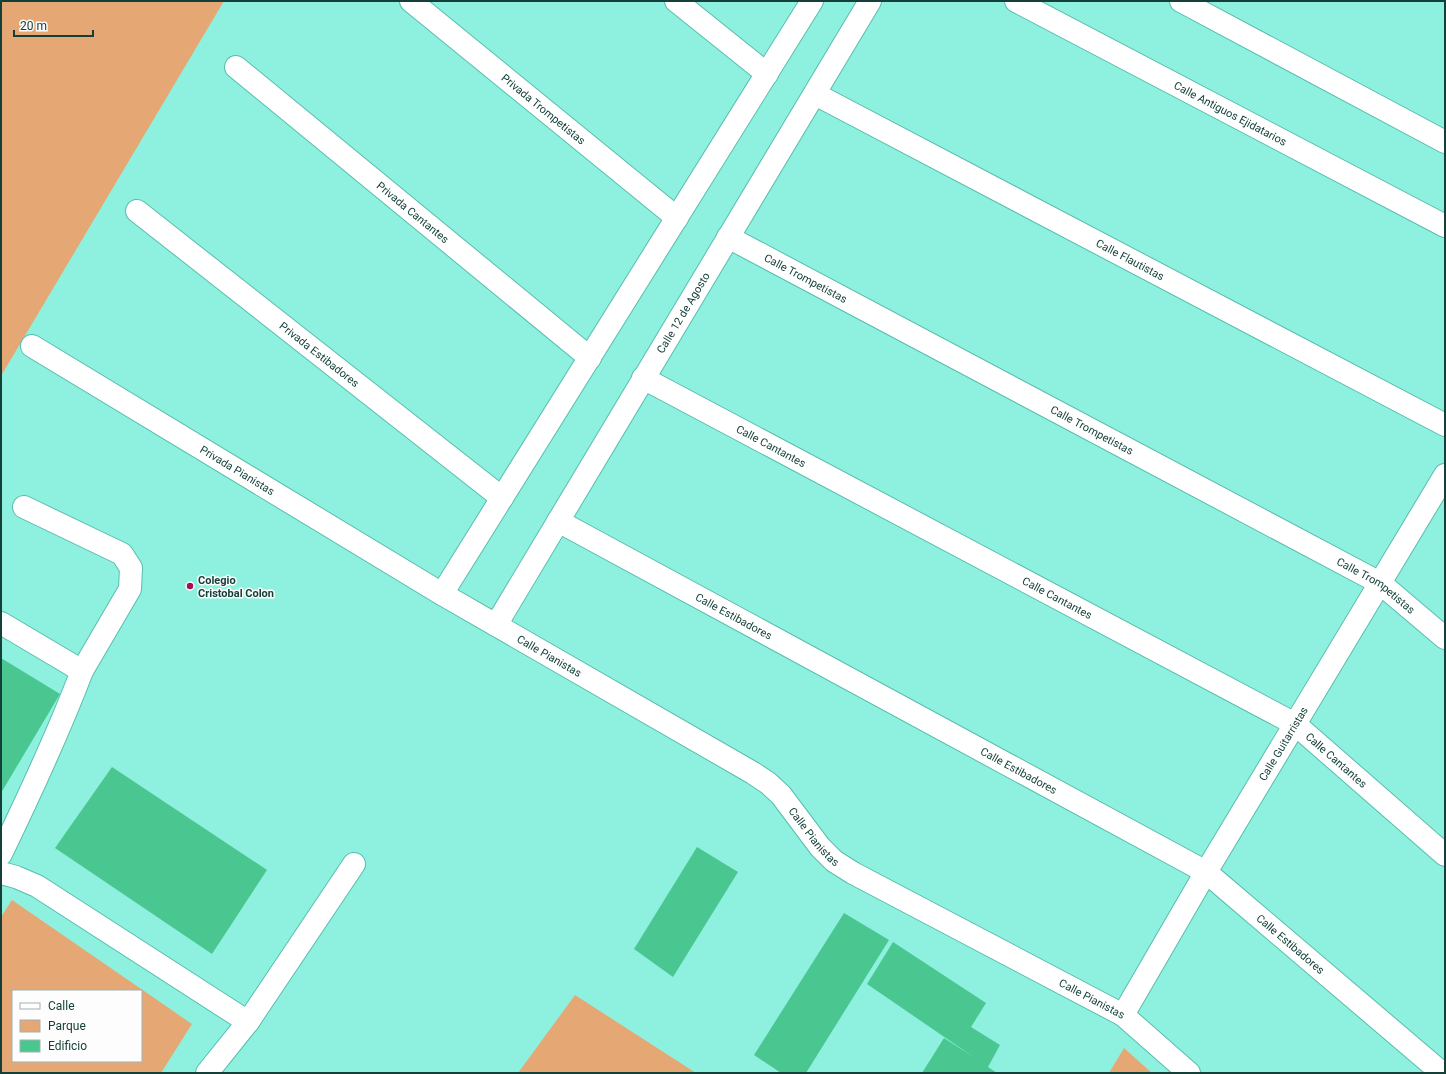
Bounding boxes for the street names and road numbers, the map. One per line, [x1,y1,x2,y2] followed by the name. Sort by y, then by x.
[499,71,588,148] street label: Privada Trompetistas
[1172,79,1289,149] street label: Calle Antiguos Ejidatarios
[374,179,452,246] street label: Privada Cantantes
[1094,237,1167,283] street label: Calle Flautistas
[762,251,849,306] street label: Calle Trompetistas
[654,270,713,356] street label: Calle 12 de Agosto
[277,320,362,390] street label: Privada Estibadores
[1048,403,1136,458] street label: Calle Trompetistas
[734,423,808,470] street label: Calle Cantantes
[197,443,277,498] street label: Privada Pianistas
[1334,555,1418,617] street label: Calle Trompetistas
[1020,574,1094,622] street label: Calle Cantantes
[693,591,774,643] street label: Calle Estibadores
[514,632,584,680] street label: Calle Pianistas
[1256,704,1311,783] street label: Calle Guitarristas
[1303,730,1370,791] street label: Calle Cantantes
[978,745,1059,797] street label: Calle Estibadores
[786,805,841,870] street label: Calle Pianistas
[1254,912,1327,977] street label: Calle Estibadores
[1057,977,1127,1022] street label: Calle Pianistas

